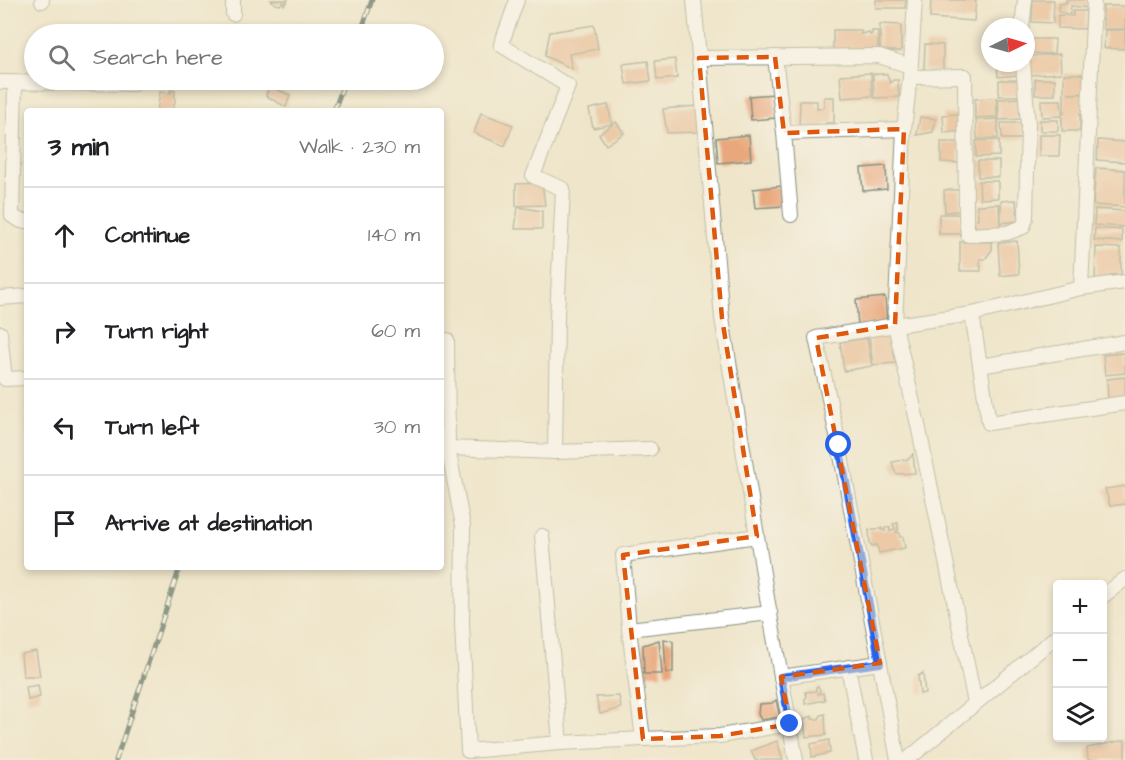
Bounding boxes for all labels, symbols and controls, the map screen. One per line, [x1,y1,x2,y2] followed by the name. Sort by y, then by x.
[981,18,1035,72] north arrow
[24,24,444,90] search box
[45,41,78,74] icon: search
[93,42,223,73] text: Search here
[48,129,109,165] text: 3 min
[299,133,420,161] text: Walk · 230 m
[48,219,81,252] icon: ahead
[105,220,190,251] text: Continue
[368,221,420,249] text: 140 m
[48,315,81,348] icon: right
[105,316,208,347] text: Turn right
[371,317,420,345] text: 60 m
[48,411,81,444] icon: left
[105,412,199,443] text: Turn left
[374,413,420,441] text: 30 m
[825,431,851,457] route start
[48,507,81,540] icon: arrive
[105,508,312,539] text: Arrive at destination
[1053,580,1107,742] map controls
[1053,580,1107,634] button: +
[1053,634,1107,688] button: −
[1053,688,1107,742] button: layers
[776,710,802,736] route end

